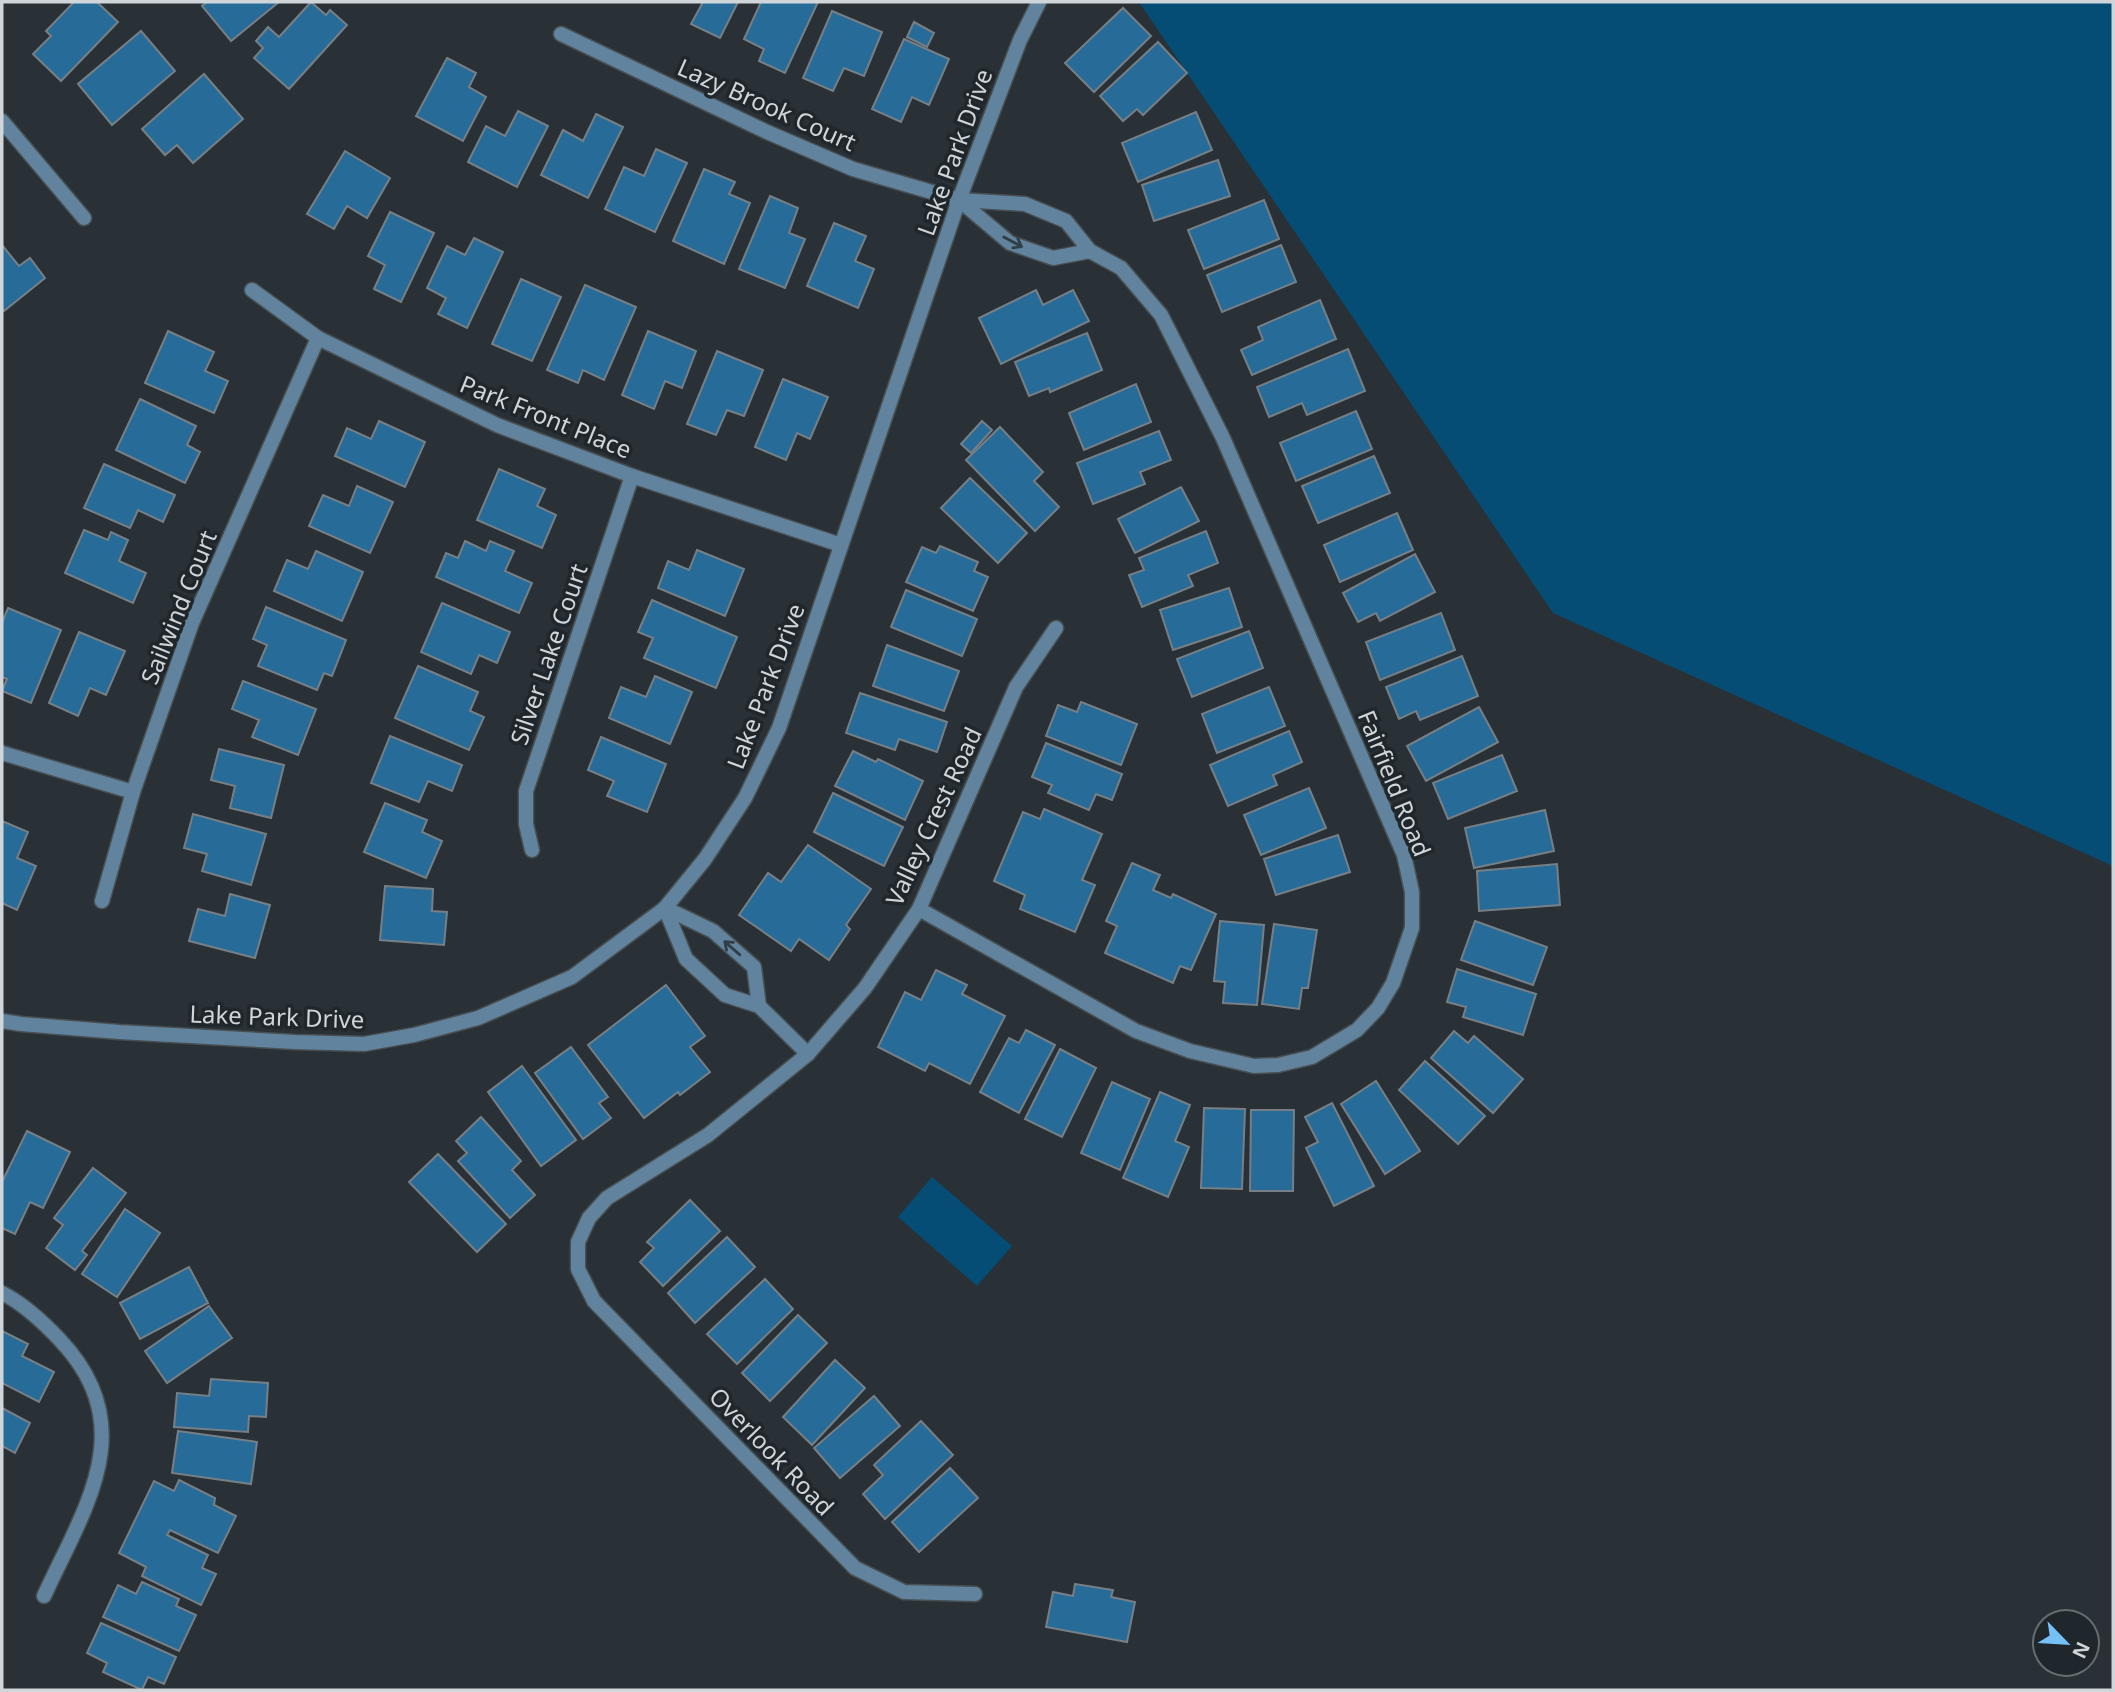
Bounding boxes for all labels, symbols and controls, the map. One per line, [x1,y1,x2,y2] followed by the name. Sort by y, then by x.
[673,50,862,158] street label: Lazy Brook Court
[909,64,999,240] street label: Lake Park Drive
[1002,235,1022,249] one-way arrow
[455,367,637,465] street label: Park Front Place
[132,525,224,689] street label: Sailwind Court
[502,559,595,749] street label: Silver Lake Court
[718,598,812,774] street label: Lake Park Drive
[1351,705,1439,861] street label: Fairfield Road
[877,721,989,911] street label: Valley Crest Road
[723,940,741,956] one-way arrow
[189,996,365,1036] street label: Lake Park Drive
[702,1380,842,1522] street label: Overlook Road
[2031,1608,2101,1678] north arrow
[2066,1638,2096,1663] text: N

